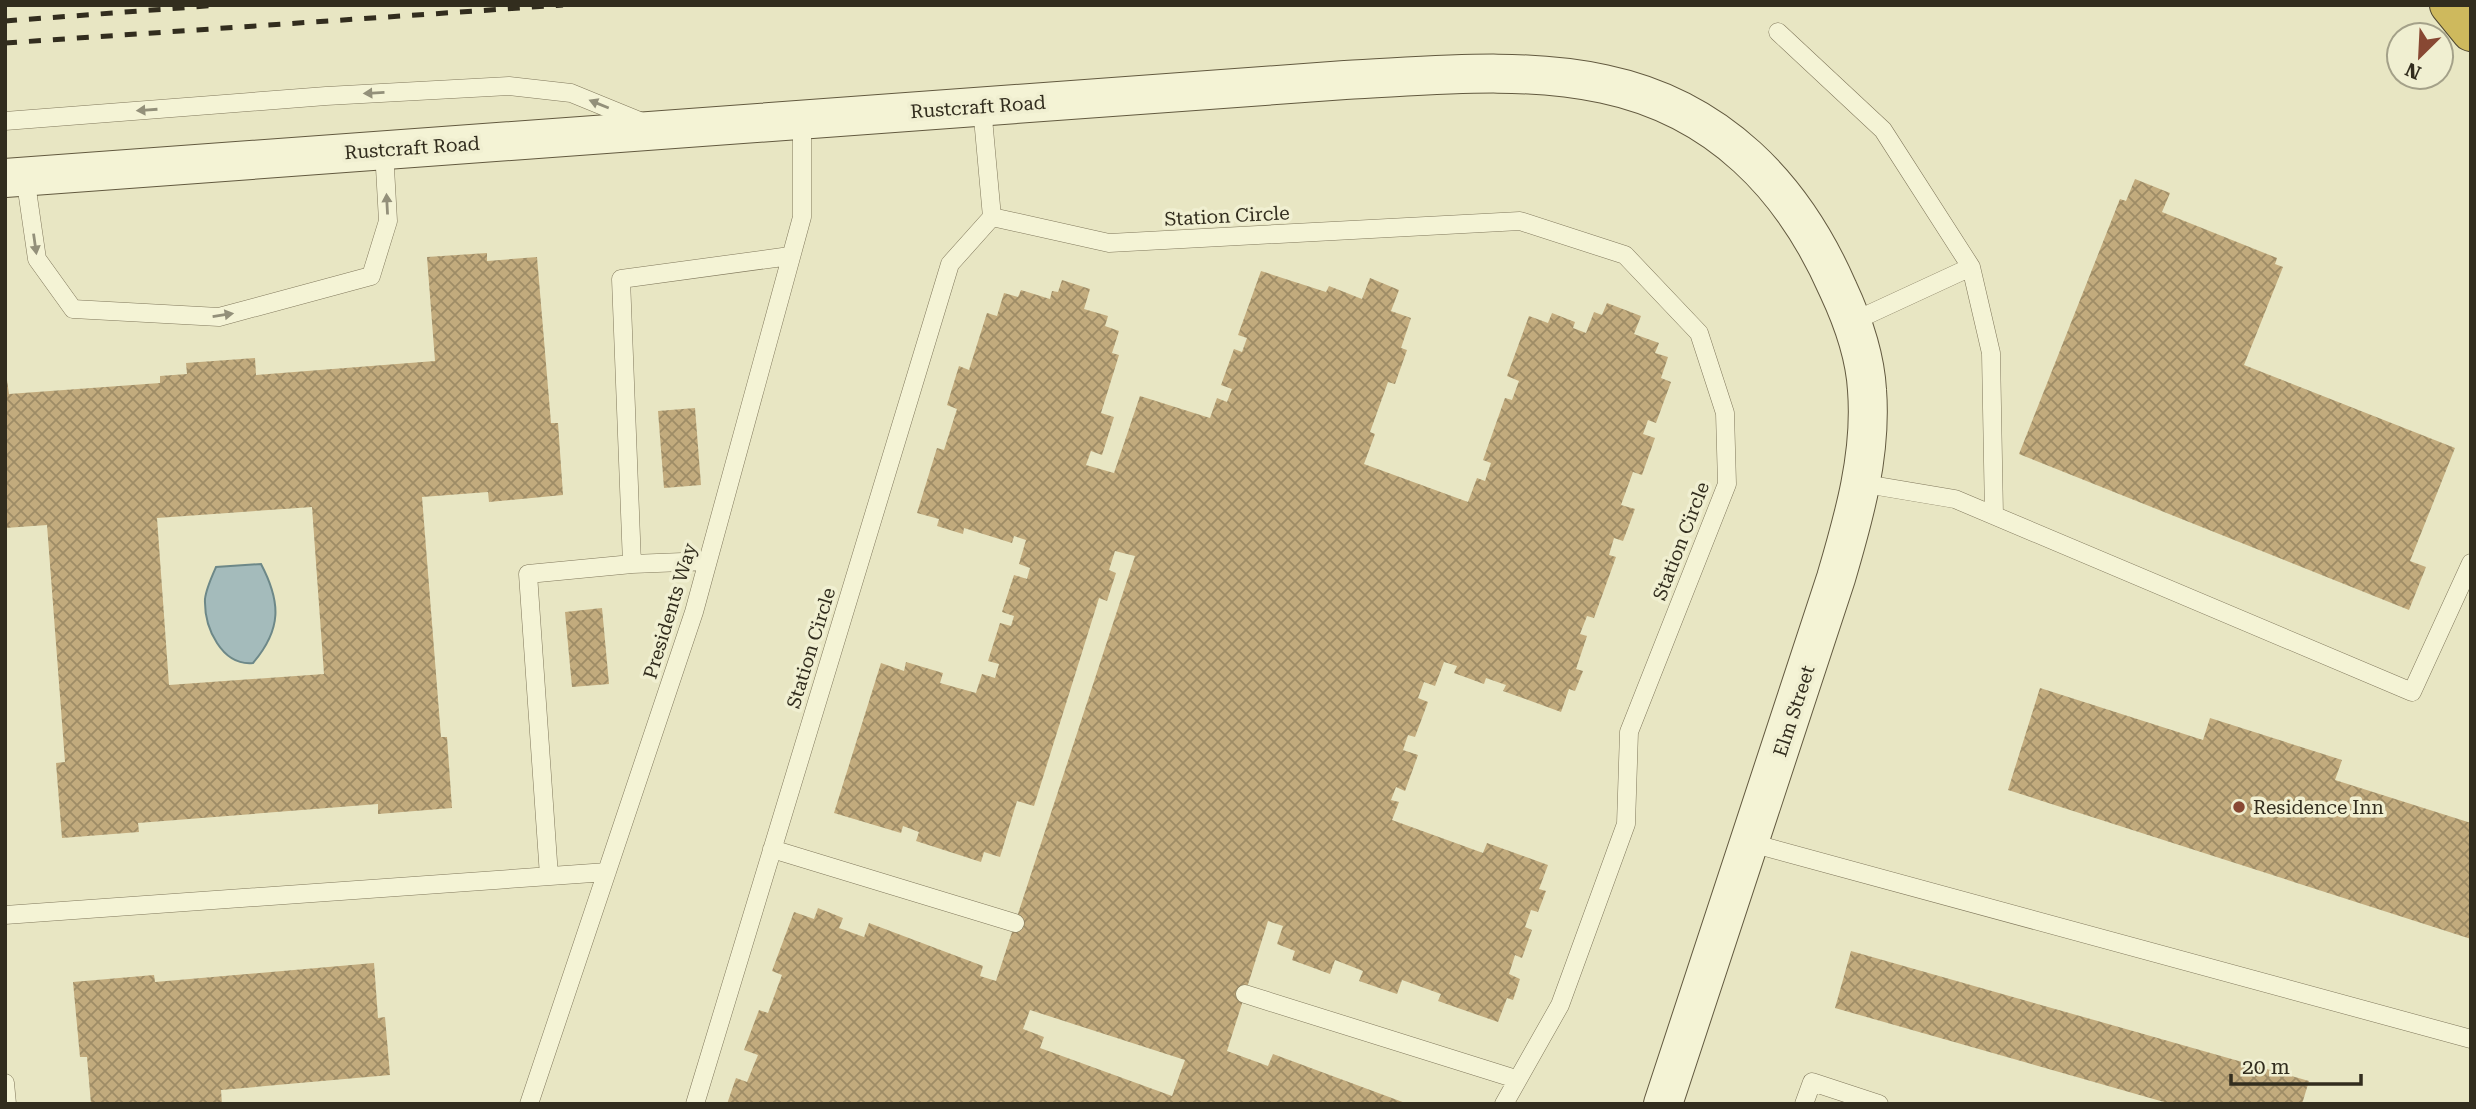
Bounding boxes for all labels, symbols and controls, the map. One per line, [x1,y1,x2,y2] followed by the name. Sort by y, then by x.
[2385,21,2455,91] north arrow
[2402,57,2425,85] text: N
[363,88,385,99] one-way arrow
[910,91,1046,123] street label: Rustcraft Road
[588,98,609,109] one-way arrow
[136,105,158,116] one-way arrow
[344,132,480,164] street label: Rustcraft Road
[381,193,392,215] one-way arrow
[1164,201,1290,231] street label: Station Circle
[30,233,41,255] one-way arrow
[212,309,234,320] one-way arrow
[1648,478,1714,604] street label: Station Circle
[638,540,702,682] street label: Presidents Way
[782,585,840,711] street label: Station Circle
[1768,662,1820,760] street label: Elm Street
[2253,796,2384,819] place label: Residence Inn
[2231,799,2247,815] marker: Residence Inn
[2231,1042,2360,1086] scale bar
[2242,1055,2290,1079] text: 20 m

